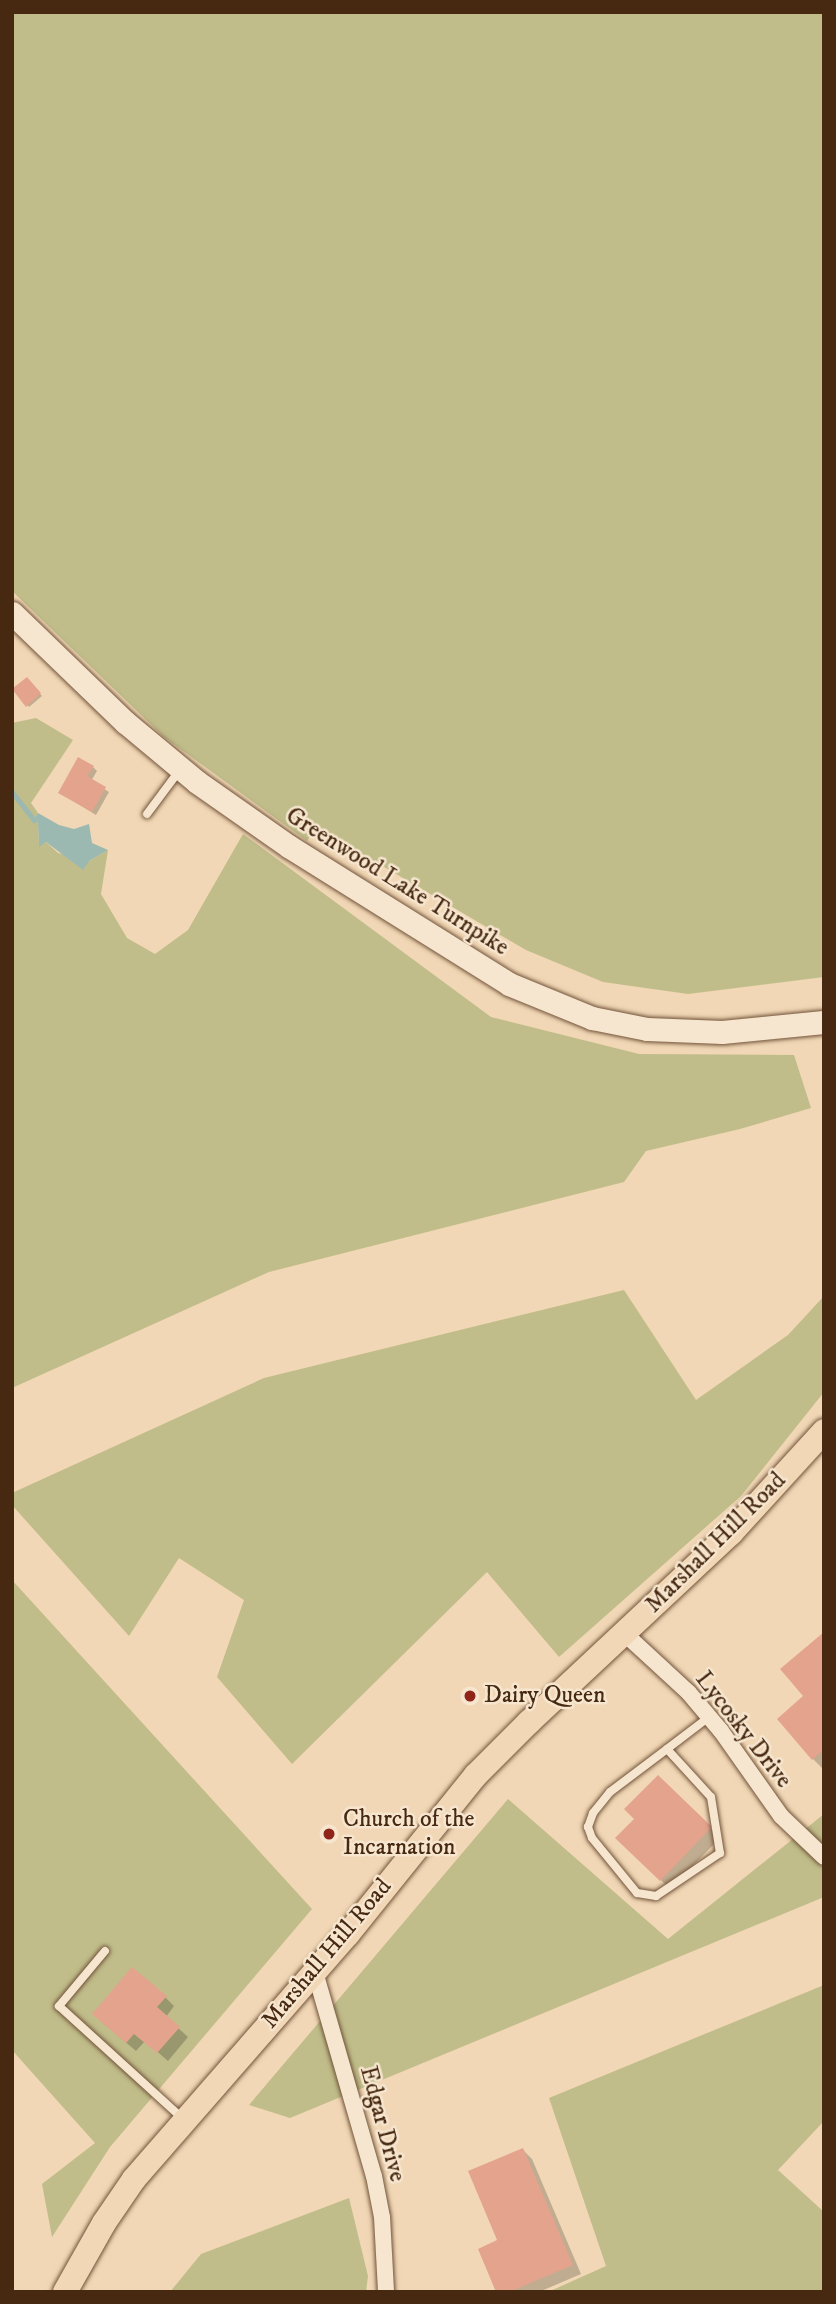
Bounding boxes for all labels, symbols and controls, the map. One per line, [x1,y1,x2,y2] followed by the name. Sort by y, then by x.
[280,802,514,962] street label: Greenwood Lake Turnpike
[640,1467,792,1619] street label: Marshall Hill Road
[689,1666,797,1794] street label: Lycosky Drive
[484,1682,606,1710] place label: Dairy Queen
[462,1688,478,1704] marker: Dairy Queen
[343,1806,474,1862] place label: Church of the Incarnation
[321,1826,337,1842] marker: Church of the Incarnation
[256,1873,398,2035] street label: Marshall Hill Road
[353,2063,411,2185] street label: Edgar Drive

